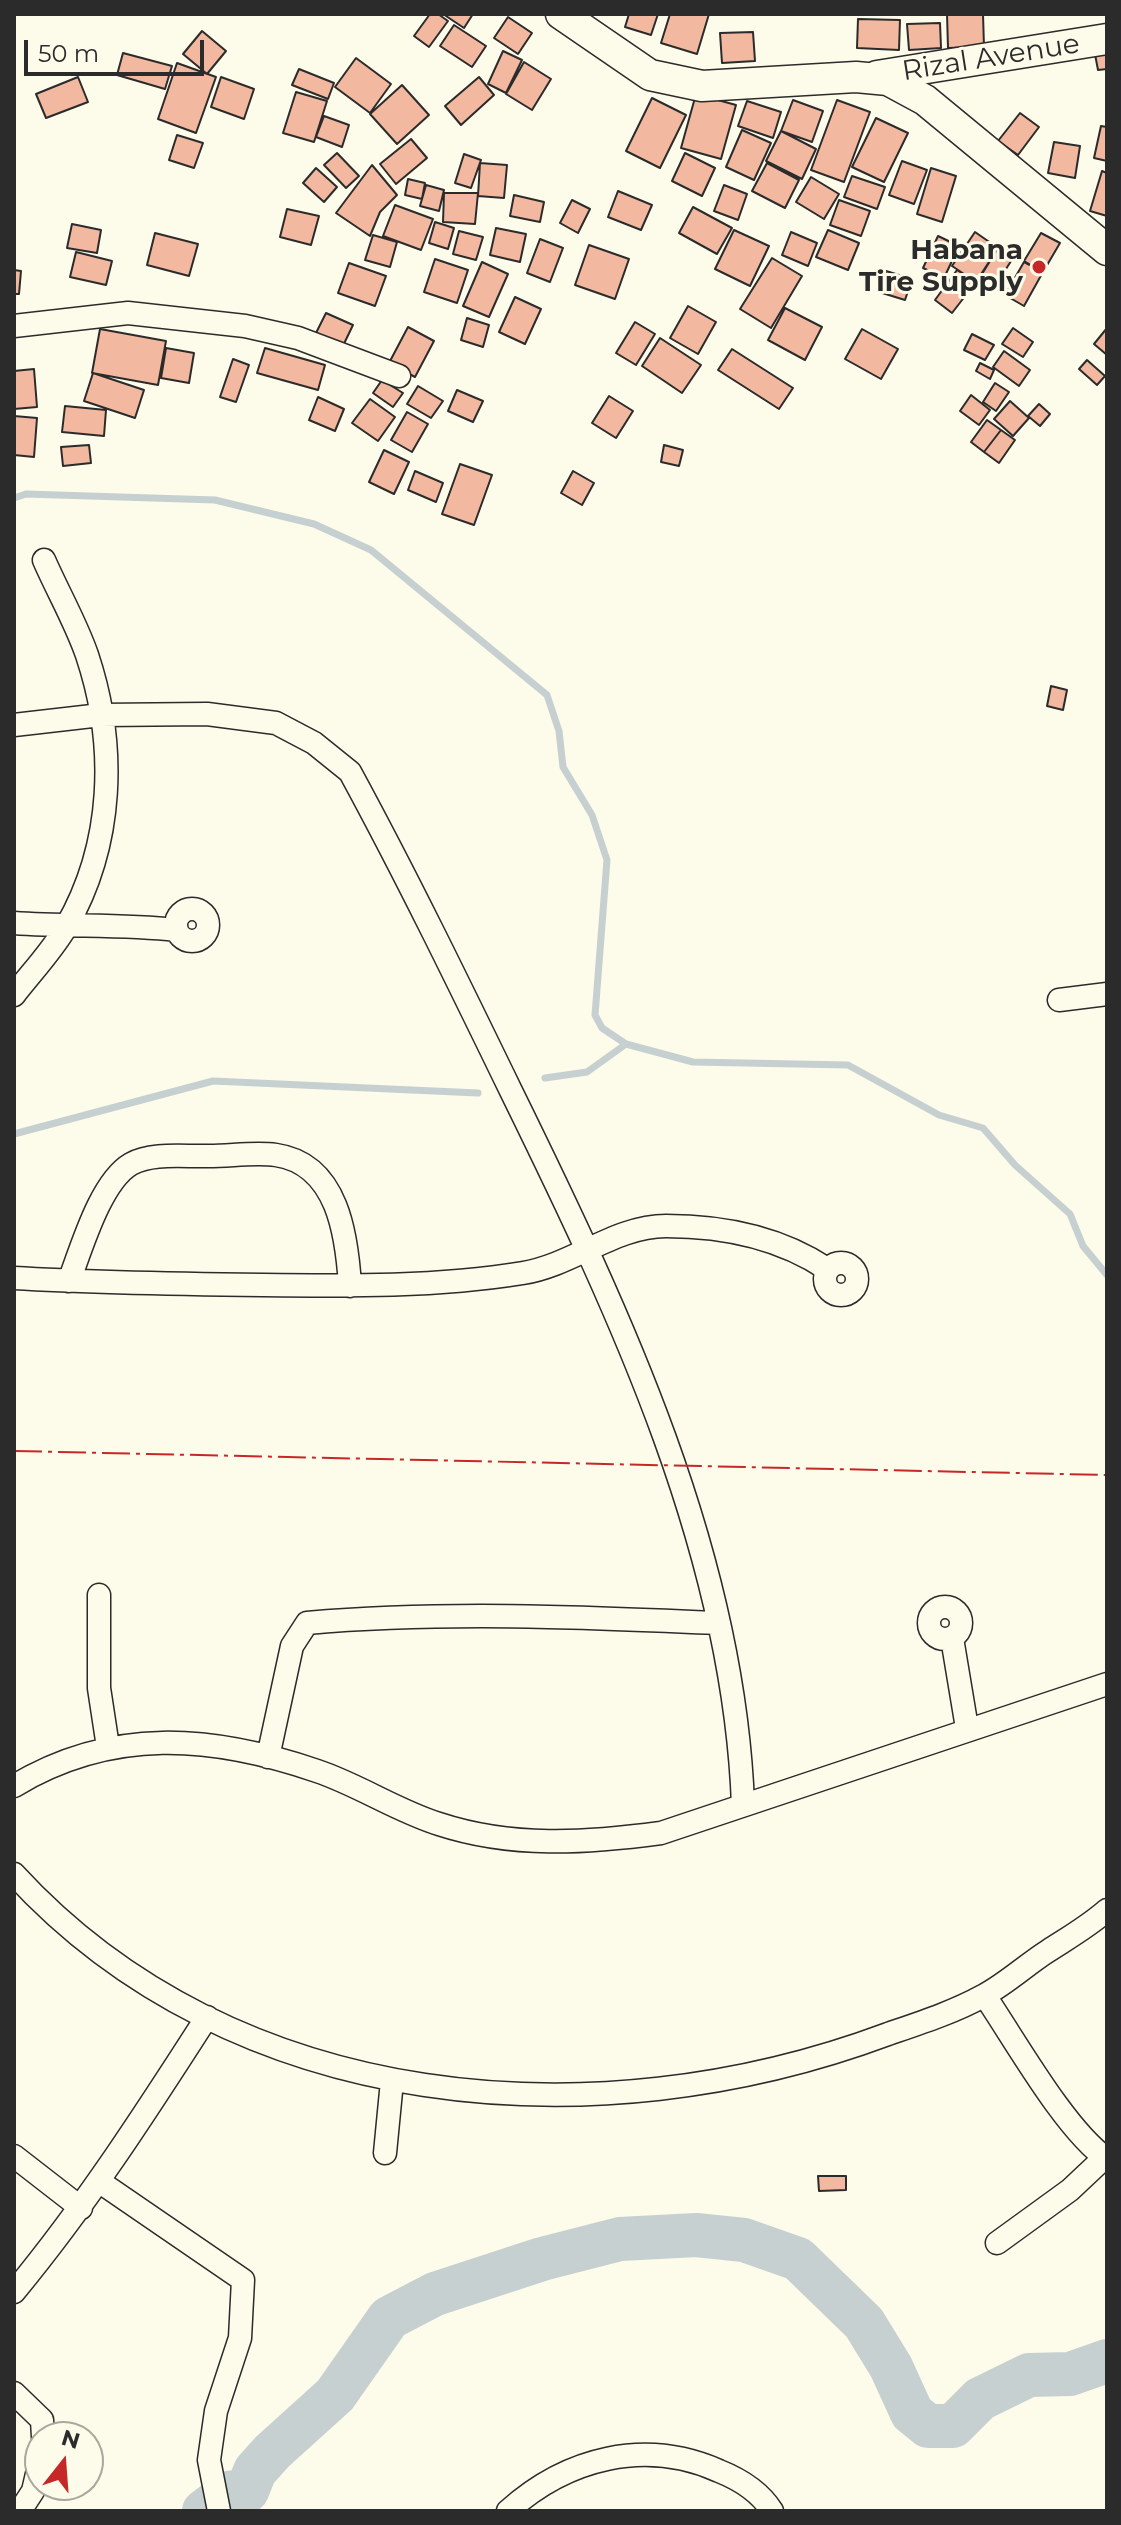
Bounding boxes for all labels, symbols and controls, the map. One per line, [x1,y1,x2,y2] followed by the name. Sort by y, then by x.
[28,24,208,74] scale bar
[900,27,1082,89] street label: Rizal Avenue
[38,39,99,68] text: 50 m
[859,234,1023,300] place label: Habana Tire Supply
[1030,258,1048,276] marker: Habana Tire Supply
[24,2421,104,2501] north arrow
[58,2424,83,2455] text: N

